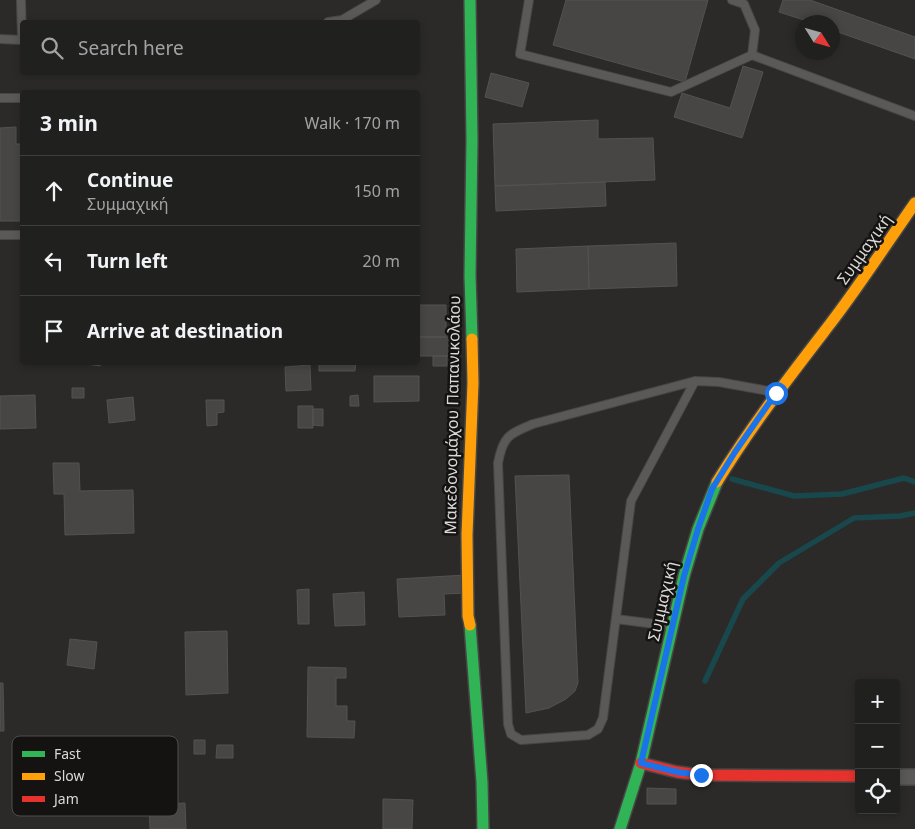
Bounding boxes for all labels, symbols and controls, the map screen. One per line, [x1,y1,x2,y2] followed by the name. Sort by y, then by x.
[795,15,840,60] north arrow
[20,20,420,75] search box
[38,34,66,62] icon: search
[78,35,184,61] text: Search here
[40,109,98,137] text: 3 min
[305,112,400,134] text: Walk · 170 m
[87,167,173,193] text: Continue
[40,177,68,205] icon: ahead
[353,180,400,202] text: 150 m
[87,193,169,215] text: Συμμαχική
[832,209,896,289] street label: Συμμαχική
[40,247,68,275] icon: left
[87,248,168,274] text: Turn left
[363,250,400,272] text: 20 m
[439,295,465,535] street label: Μακεδονομάχου Παπανικολάου
[40,317,68,345] icon: arrive
[87,318,283,344] text: Arrive at destination
[765,382,788,405] route start
[642,559,682,643] street label: Συμμαχική
[855,679,900,814] map controls
[855,679,900,724] button: +
[855,724,900,769] button: −
[12,736,178,816] legend
[54,744,81,763] text: Fast
[690,764,713,787] route end
[54,766,85,785] text: Slow
[855,769,900,814] button: locate
[52,789,79,808] text: Jam

